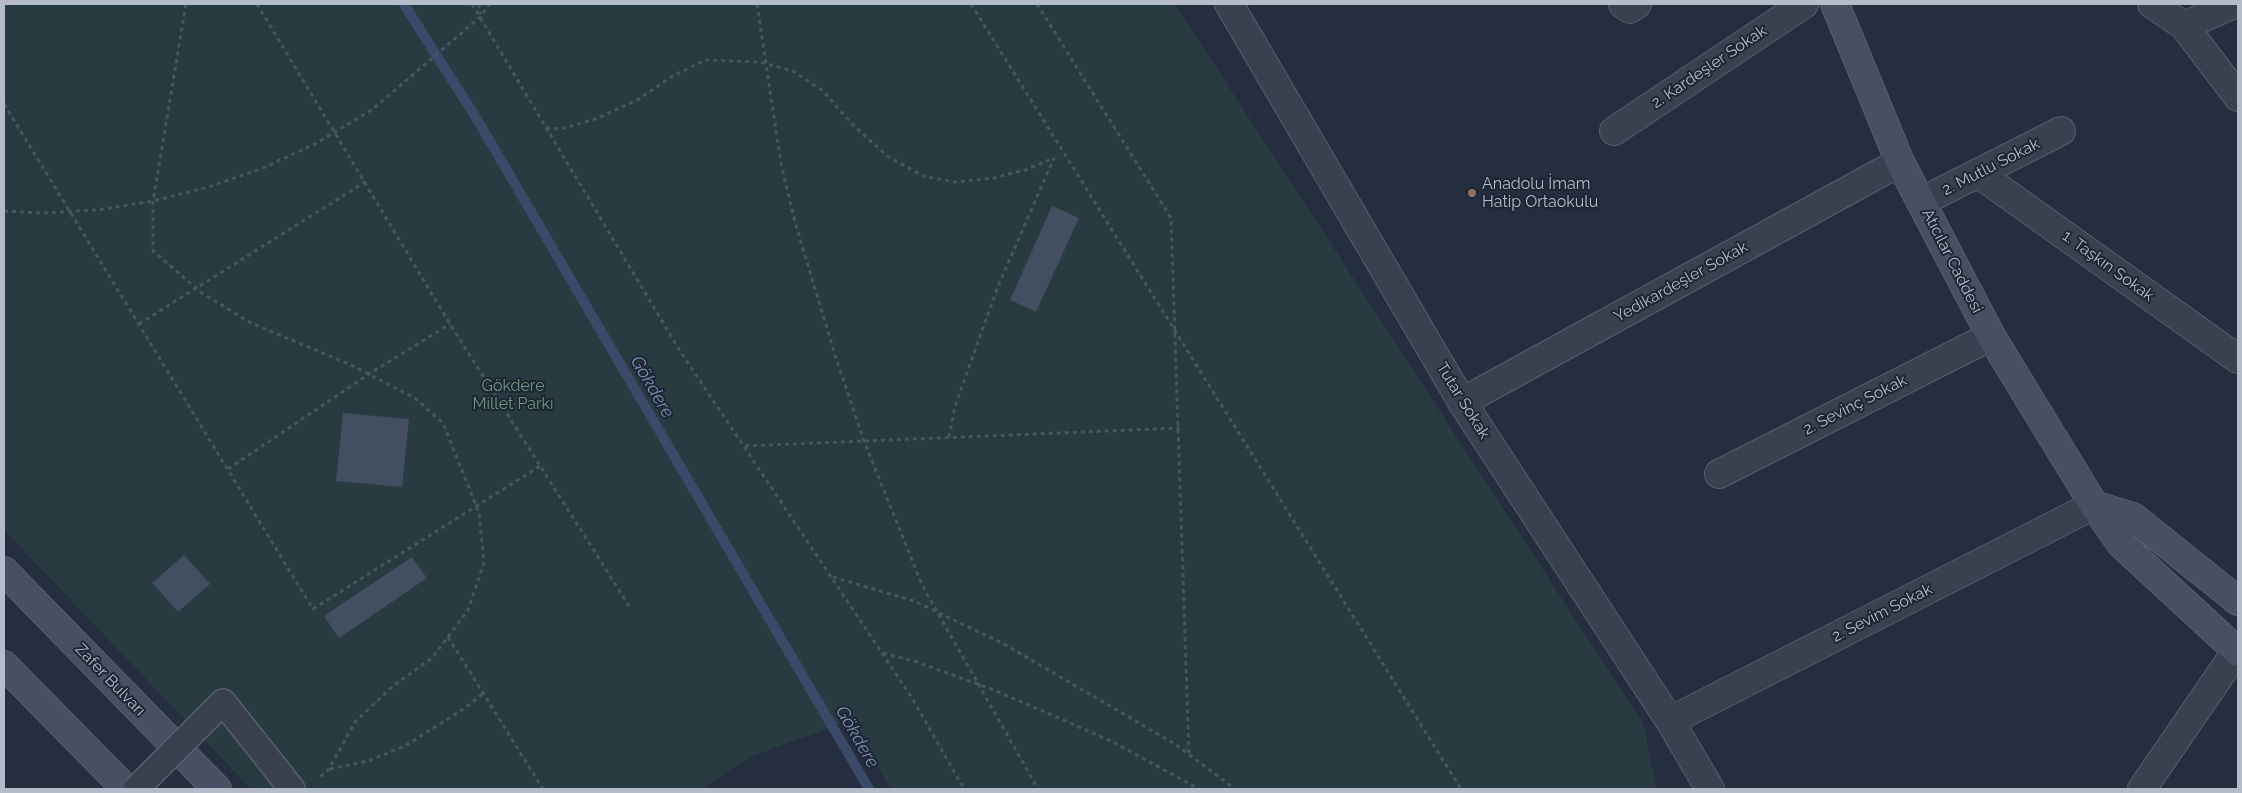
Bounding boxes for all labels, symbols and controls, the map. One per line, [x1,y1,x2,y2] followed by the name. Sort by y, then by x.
[1648,21,1770,113] street label: 2. Kardeşler Sokak
[1939,134,2043,200] street label: 2. Mutlu Sokak
[1482,174,1598,212] place label: Anadolu İmam Hatip Ortaokulu
[1466,187,1478,199] marker: Anadolu İmam Hatip Ortaokulu
[1917,206,1987,316] street label: Atıcılar Caddesi
[2058,226,2158,306] street label: 1. Taşkın Sokak
[1611,237,1751,327] street label: Yedikardeşler Sokak
[626,352,678,422] water label: Gökdere
[1432,359,1494,443] street label: Tutar Sokak
[1800,371,1910,439] street label: 2. Sevinç Sokak
[472,376,554,414] park label: Gökdere Millet Parkı
[1829,579,1935,647] street label: 2. Sevim Sokak
[71,640,149,720] street label: Zafer Bulvarı
[831,702,883,772] water label: Gökdere

